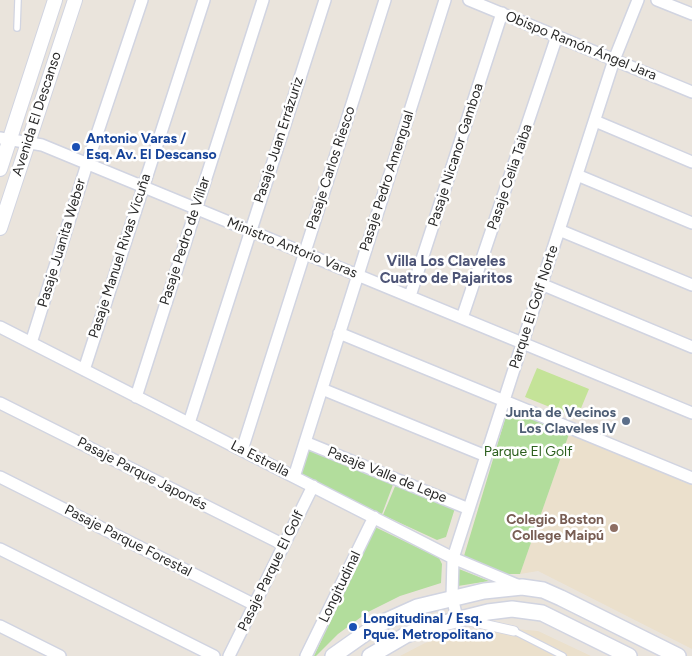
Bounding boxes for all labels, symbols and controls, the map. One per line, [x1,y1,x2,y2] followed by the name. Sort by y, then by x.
[503,8,659,84] street label: Obispo Ramón Ángel Jara
[9,50,65,178] street label: Avenida El Descanso
[251,75,307,205] street label: Pasaje Juan Errázuriz
[425,81,487,229] street label: Pasaje Nicanor Gamboa
[303,104,359,232] street label: Pasaje Carlos Riesco
[356,109,418,253] street label: Pasaje Pedro Amengual
[484,122,536,232] street label: Pasaje Celia Taiba
[86,131,217,164] place label: Antonio Varas / Esq. Av. El Descanso
[70,141,82,153] marker: Antonio Varas / Esq. Av. El Descanso
[85,172,155,340] street label: Pasaje Manuel Rivas Vicuña
[156,175,214,307] street label: Pasaje Pedro de Villar
[34,177,90,309] street label: Pasaje Juanita Weber
[224,214,360,282] street label: Ministro Antorio Varas
[506,243,562,371] street label: Parque El Golf Norte
[380,253,512,288] district label: Villa Los Claveles Cuatro de Pajaritos
[505,405,616,438] place label: Junta de Vecinos Los Claveles IV
[620,415,632,427] marker: Junta de Vecinos Los Claveles IV
[74,434,210,514] street label: Pasaje Parque Japonés
[228,437,292,481] street label: La Estrella
[325,443,449,507] street label: Pasaje Valle de Lepe
[484,444,572,460] park label: Parque El Golf
[62,502,194,580] street label: Pasaje Parque Forestal
[234,508,308,634] street label: Pasaje Parque El Golf
[506,512,604,544] place label: Colegio Boston College Maipú
[608,522,620,534] marker: Colegio Boston College Maipú
[316,549,364,625] street label: Longitudinal
[363,611,494,644] place label: Longitudinal / Esq. Pque. Metropolitano
[347,621,359,633] marker: Longitudinal / Esq. Pque. Metropolitano

